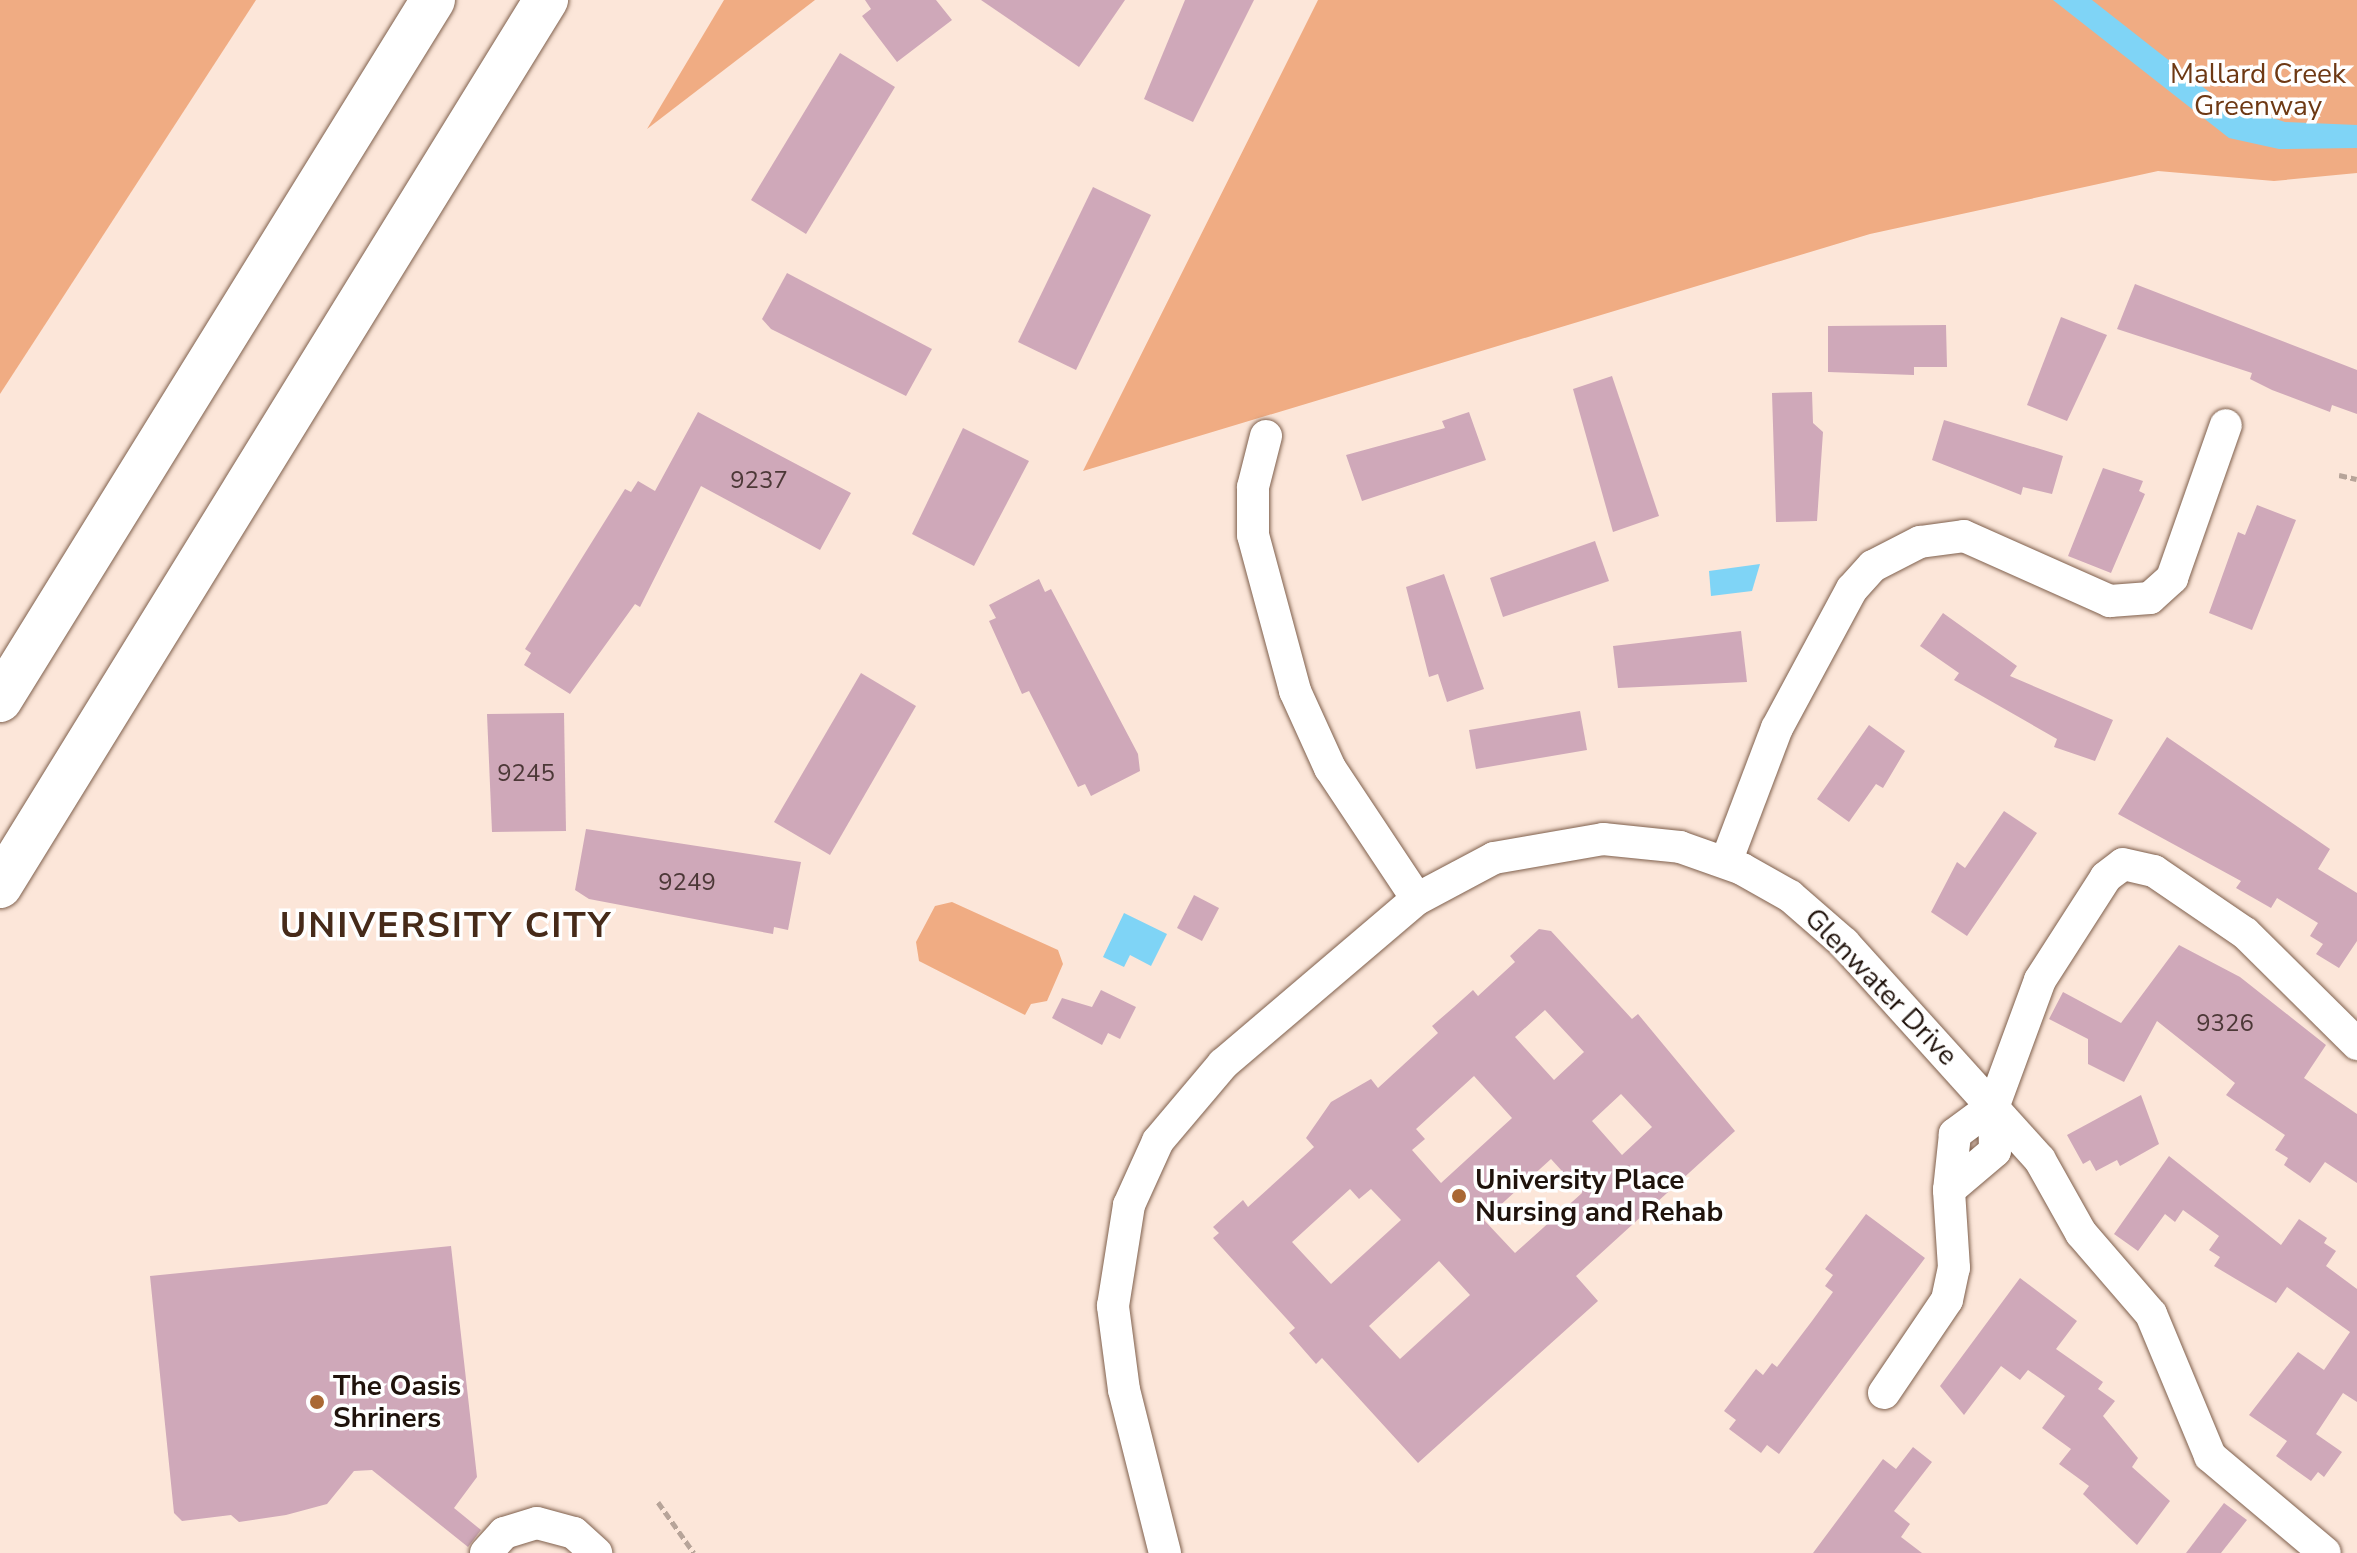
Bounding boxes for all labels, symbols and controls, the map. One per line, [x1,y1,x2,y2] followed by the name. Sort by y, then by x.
[2170,57,2346,123] park label: Mallard Creek Greenway
[730,467,788,495] house number: 9237
[497,760,555,788] house number: 9245
[658,869,716,897] house number: 9249
[1798,901,1964,1073] street label: Glenwater Drive
[280,904,612,948] district label: UNIVERSITY CITY
[2196,1010,2254,1038] house number: 9326
[1475,1163,1723,1229] place label: University Place Nursing and Rehab
[1450,1187,1468,1205] marker: University Place Nursing and Rehab
[333,1369,461,1435] place label: The Oasis Shriners
[308,1393,326,1411] marker: The Oasis Shriners

